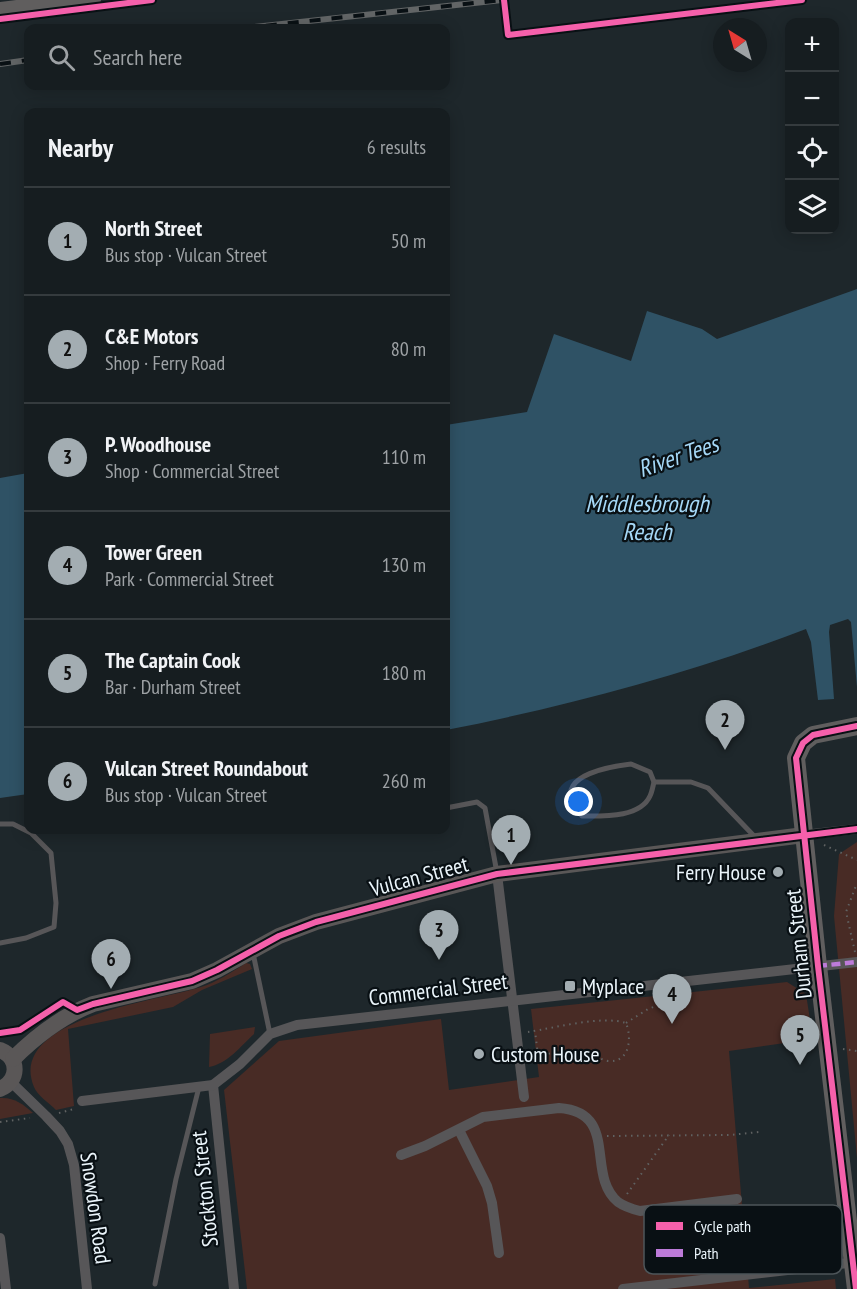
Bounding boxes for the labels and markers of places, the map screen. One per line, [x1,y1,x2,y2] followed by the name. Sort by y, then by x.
[706,700,744,750] pin: 2
[492,816,530,865] pin: 1
[676,858,766,886] place label: Ferry House
[771,865,785,879] marker: Ferry House
[420,910,458,960] pin: 3
[92,940,130,989] pin: 6
[582,972,644,1000] place label: Myplace
[652,974,692,1024] pin: 4
[563,979,577,993] marker: Myplace
[780,1016,820,1065] pin: 5
[491,1040,600,1068] place label: Custom House
[472,1047,486,1061] marker: Custom House

